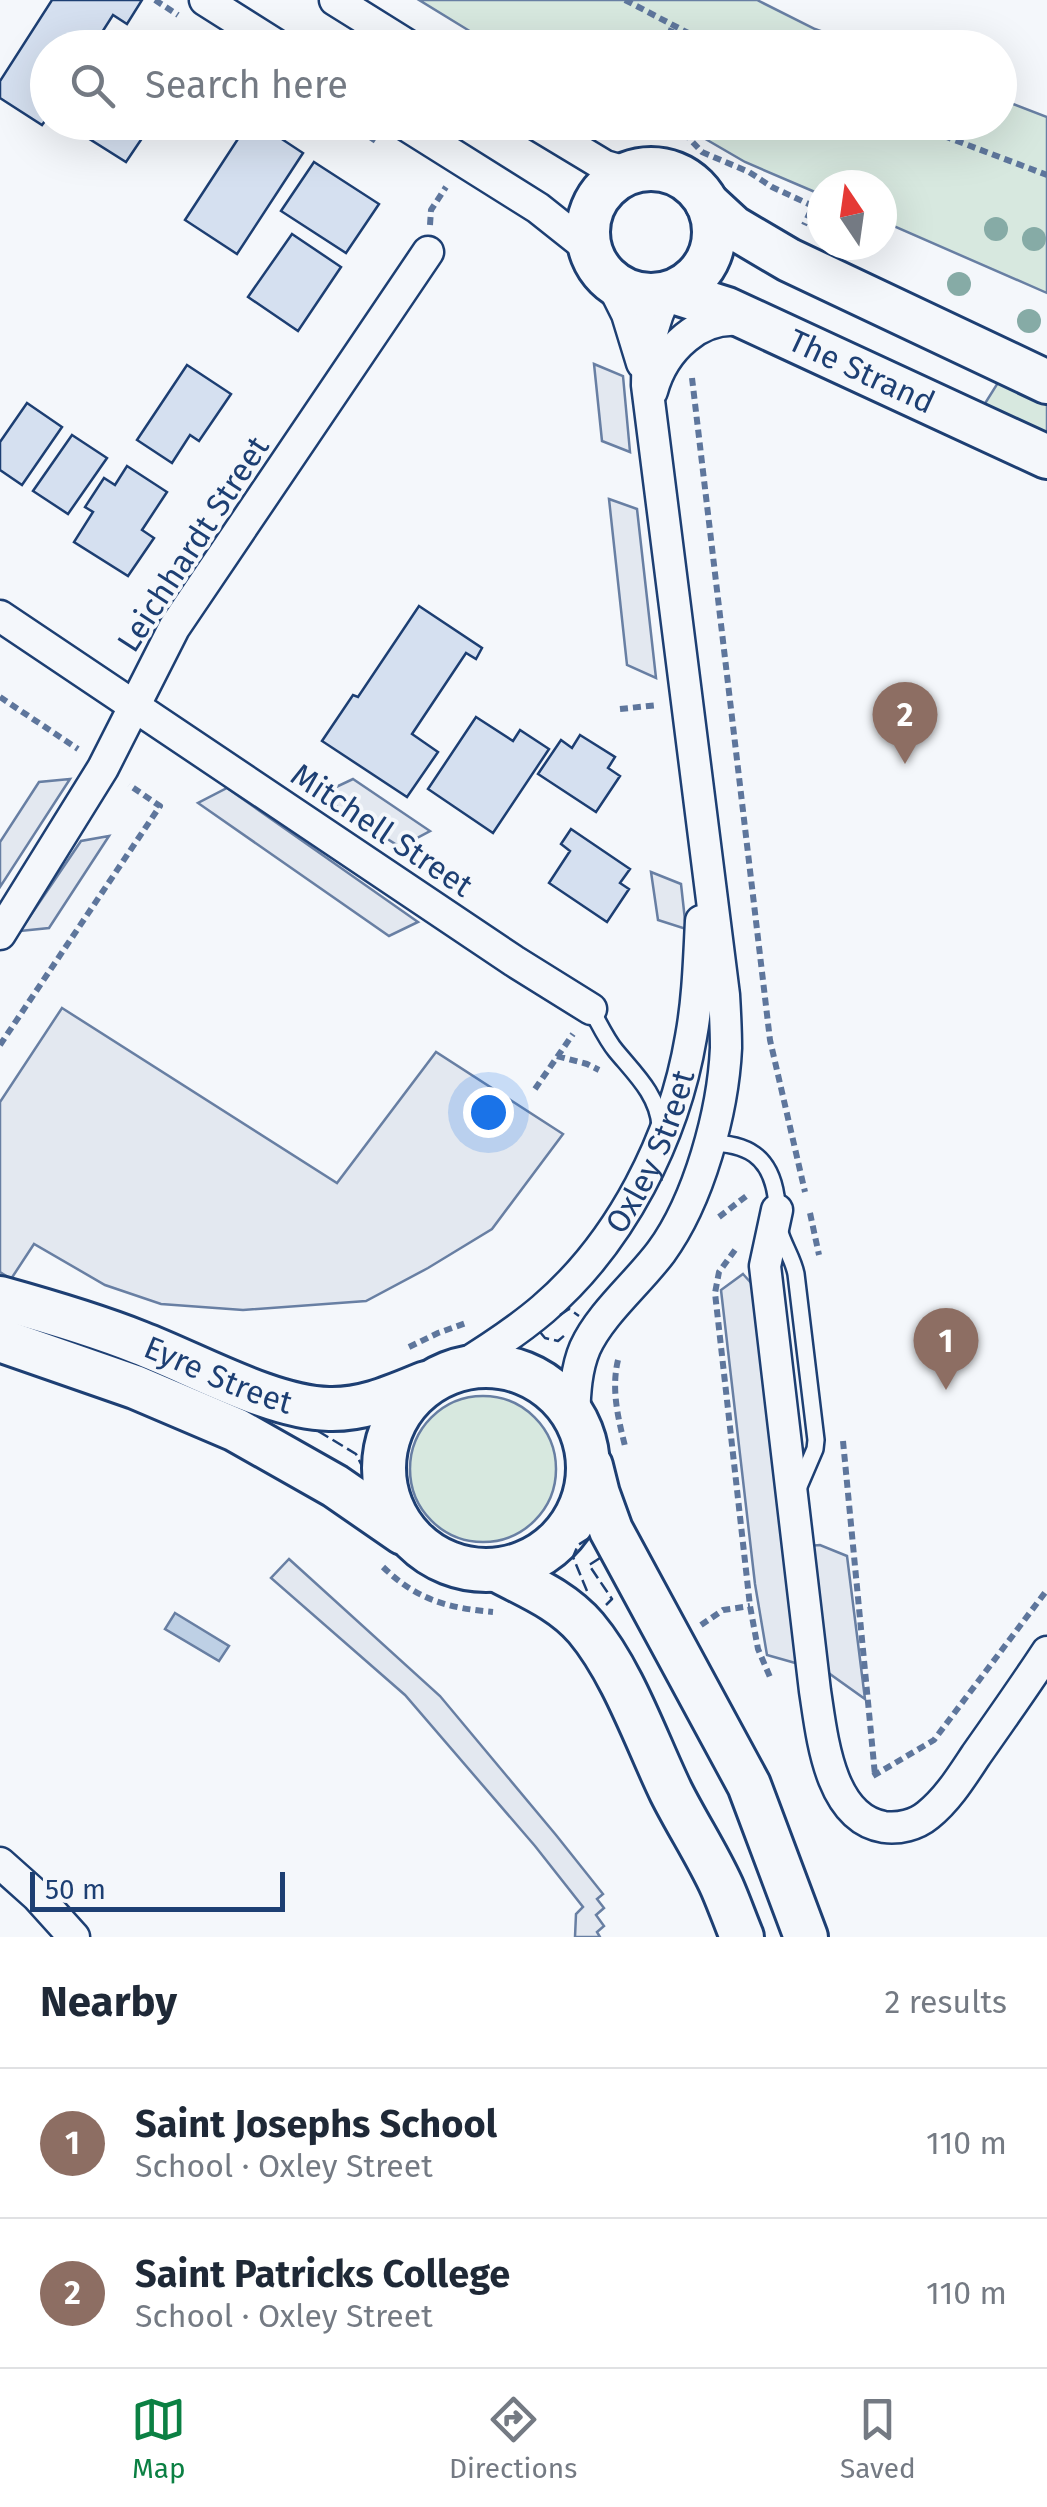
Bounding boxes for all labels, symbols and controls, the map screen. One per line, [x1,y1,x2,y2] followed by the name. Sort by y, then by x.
[30,30,1017,140] search box
[65,58,120,113] icon: search
[145,62,348,108] text: Search here
[807,170,897,260] north arrow
[783,321,941,421] street label: The Strand
[109,429,277,659] street label: Leichhardt Street
[872,682,938,764] pin: 2
[284,755,480,905] street label: Mitchell Street
[597,1066,703,1240] street label: Oxley Street
[463,1087,514,1138] your location
[914,1308,978,1390] pin: 1
[139,1328,297,1422] street label: Eyre Street
[30,1867,285,1912] scale bar
[45,1873,106,1906] text: 50 m
[40,1977,177,2027] text: Nearby
[884,1983,1007,2021] text: 2 results
[135,2101,497,2147] text: Saint Josephs School
[65,2124,80,2162] text: 1
[926,2124,1007,2162] text: 110 m
[135,2147,433,2185] text: School · Oxley Street
[135,2251,510,2297] text: Saint Patricks College
[64,2274,81,2312] text: 2
[926,2274,1007,2312] text: 110 m
[135,2297,433,2335] text: School · Oxley Street
[131,2392,186,2485] tab: Map
[449,2392,577,2485] tab: Directions
[840,2392,916,2485] tab: Saved

